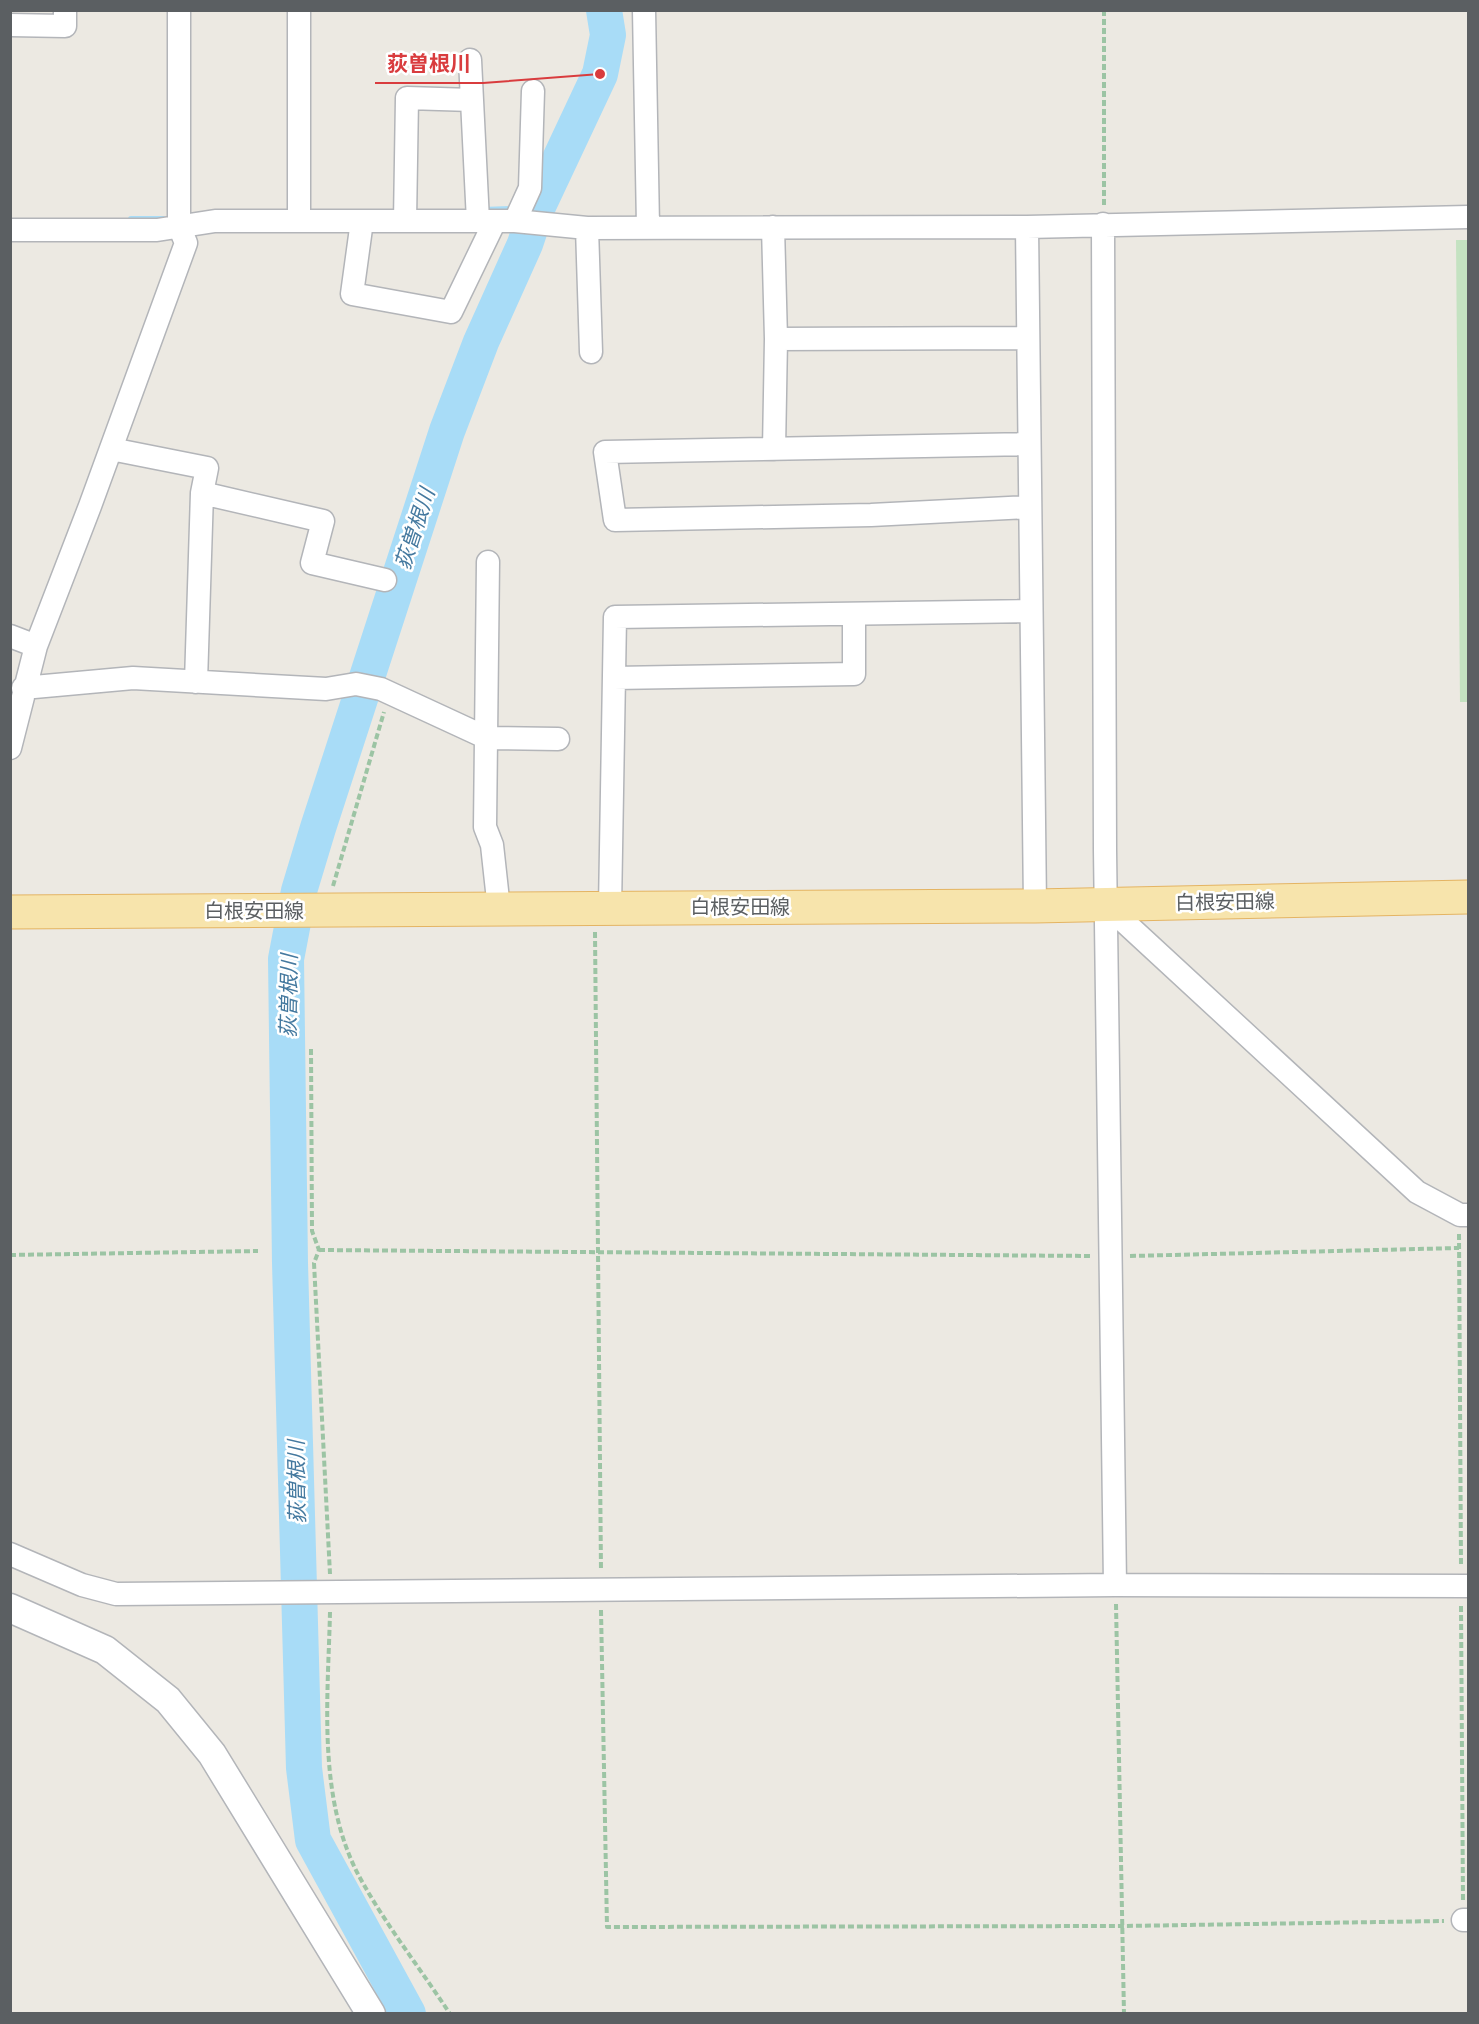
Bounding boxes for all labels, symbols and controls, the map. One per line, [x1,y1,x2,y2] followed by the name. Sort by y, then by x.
[375,44,483,83] callout: 荻曽根川
[387,52,471,76] text: 荻曽根川
[391,483,440,573] water label: 荻曽根川
[1175,889,1275,915] street label: 白根安田線
[690,895,790,919] street label: 白根安田線
[204,899,304,923] street label: 白根安田線
[276,952,302,1038] water label: 荻曽根川
[284,1438,310,1524] water label: 荻曽根川

